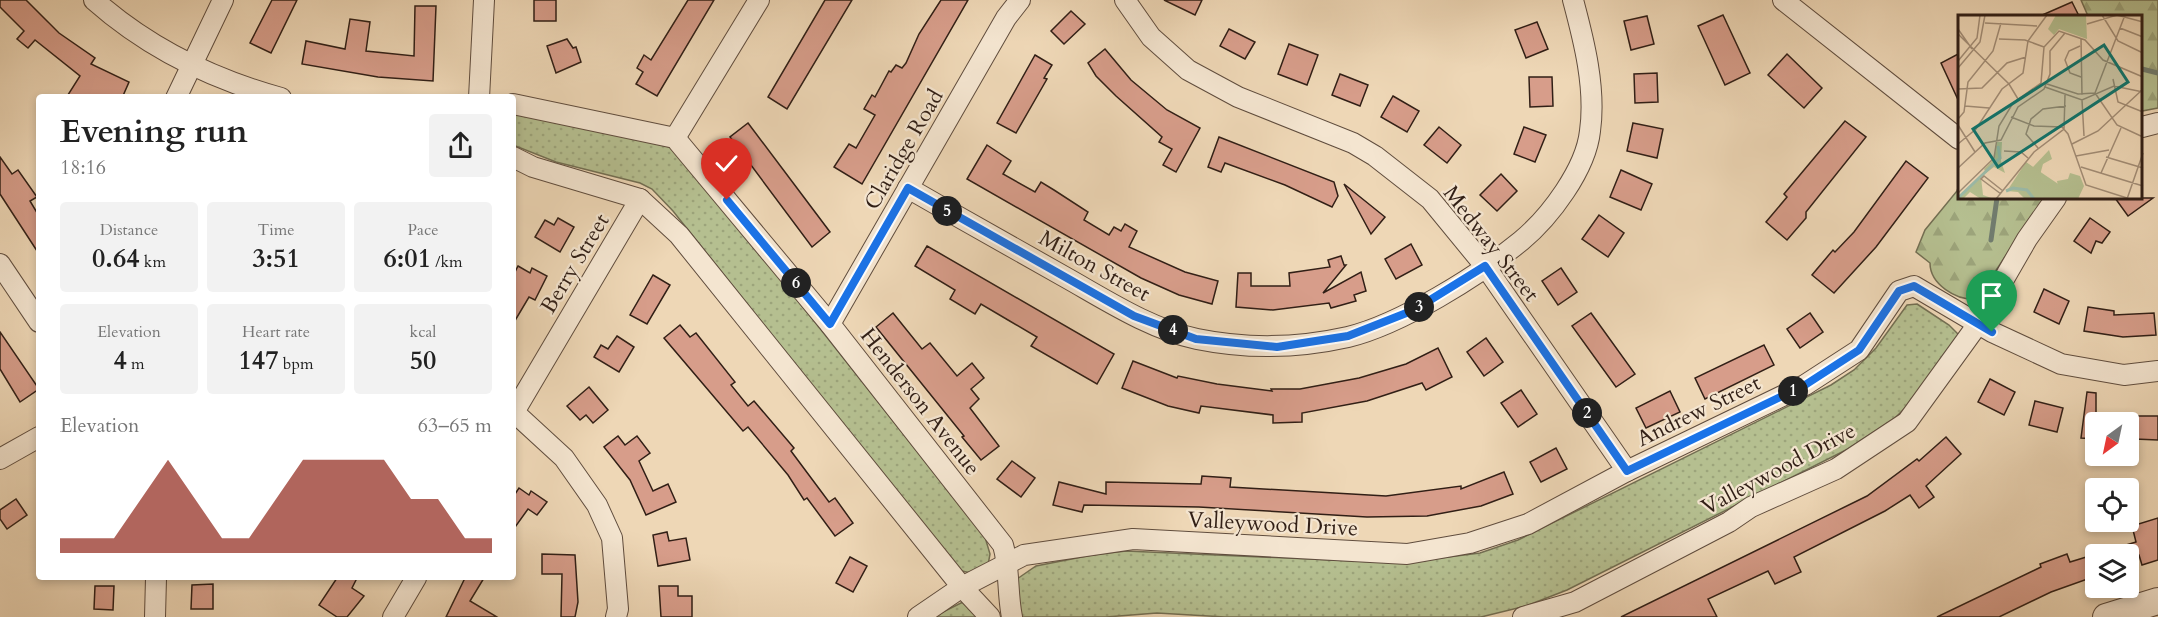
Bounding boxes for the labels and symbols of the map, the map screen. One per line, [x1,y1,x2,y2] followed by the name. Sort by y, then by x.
[1958,15,2143,200] inset map
[857,84,951,215] street label: Claridge Road
[701,138,752,200] pin
[1436,179,1546,308] street label: Medway Street
[932,196,962,226] pin: 5
[533,208,616,319] street label: Berry Street
[1034,223,1155,309] street label: Milton Street
[781,268,811,298] pin: 6
[1966,270,2017,332] pin
[1404,292,1434,322] pin: 3
[1158,315,1188,345] pin: 4
[853,322,987,482] street label: Henderson Avenue
[1631,368,1765,454] street label: Andrew Street
[1778,376,1808,406] pin: 1
[1572,398,1602,428] pin: 2
[2085,412,2139,466] north arrow
[1696,416,1861,522] street label: Valleywood Drive
[1187,505,1359,543] street label: Valleywood Drive

